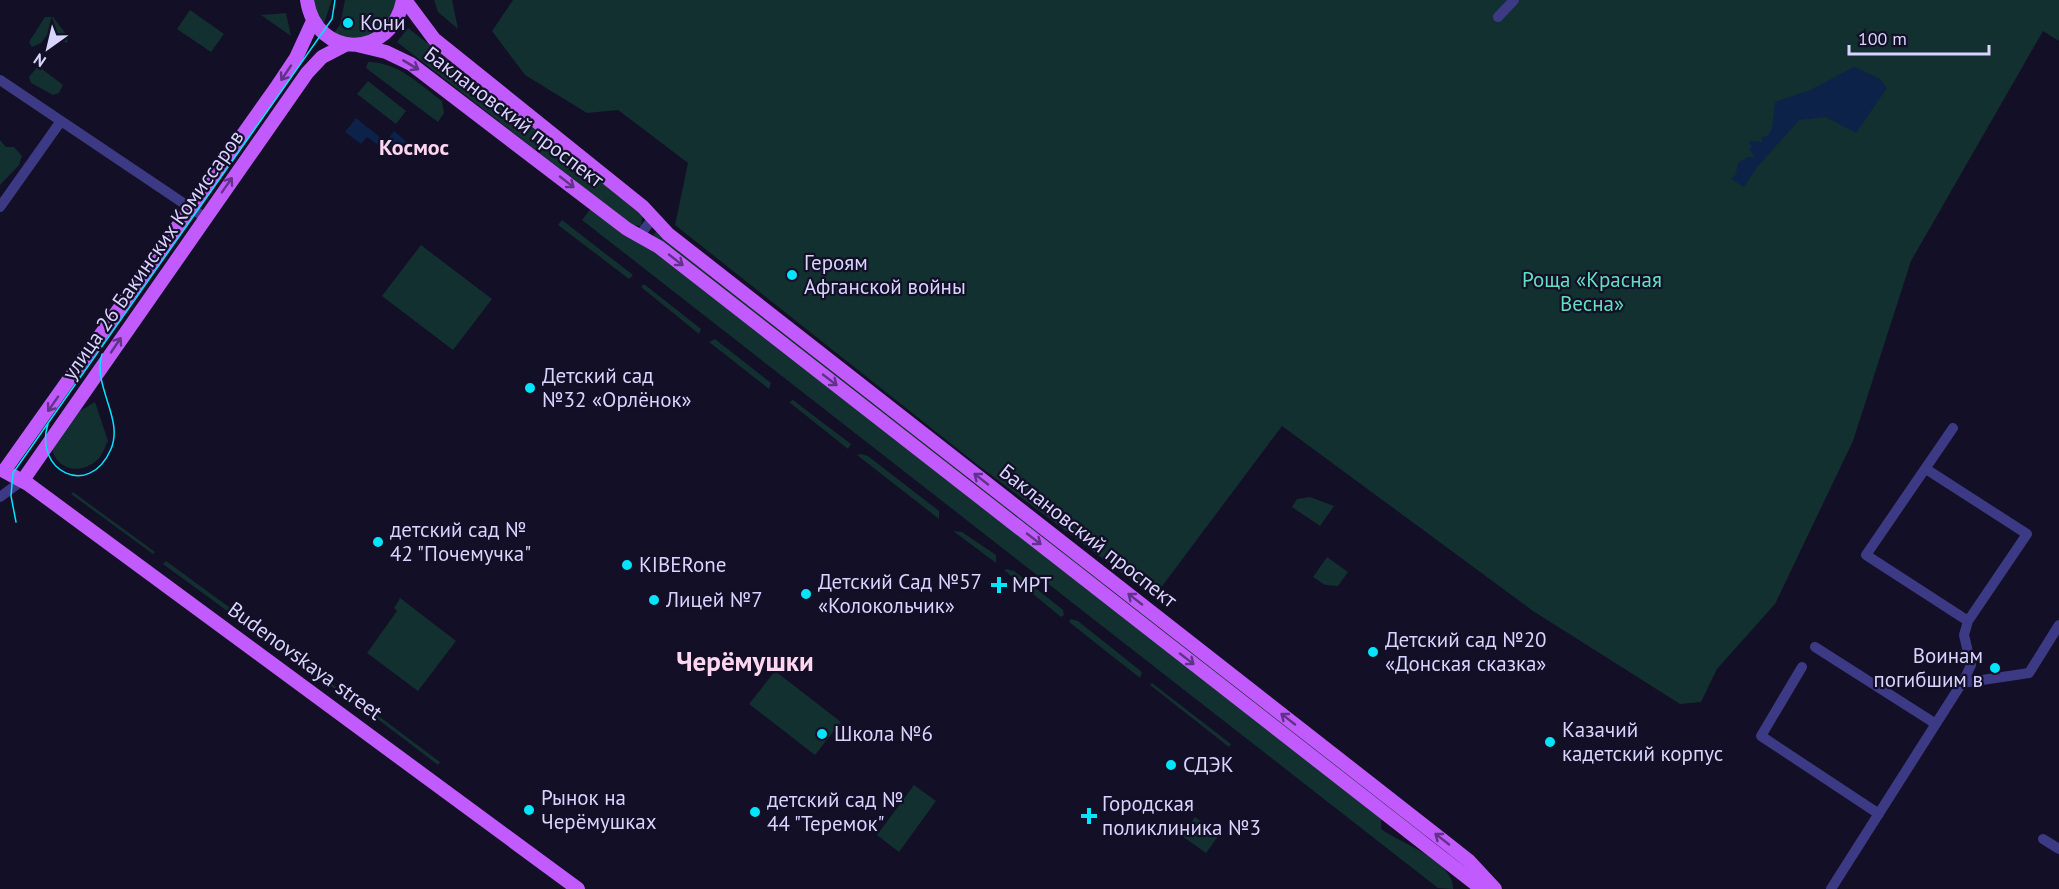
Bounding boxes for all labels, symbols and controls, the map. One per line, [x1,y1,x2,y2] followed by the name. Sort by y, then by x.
[360,9,406,36] place label: Кони
[341,16,355,30] marker: Кони
[18,18,78,78] north arrow
[1849,18,1988,56] scale bar
[1858,27,1907,50] text: 100 m
[419,40,610,193] street label: Баклановский проспект
[30,49,50,72] text: N
[402,59,419,71] one-way arrow
[280,64,292,81] one-way arrow
[56,125,249,385] street label: улица 26 Бакинских Комиссаров
[379,133,450,161] district label: Космос
[558,176,574,189] one-way arrow
[221,177,233,193] one-way arrow
[804,249,966,300] place label: Героям Афганской войны
[668,253,684,266] one-way arrow
[1522,266,1662,317] park label: Роща «Красная Весна»
[785,268,799,282] marker: Героям Афганской войны
[110,338,122,354] one-way arrow
[542,362,692,413] place label: Детский сад №32 «Орлёнок»
[822,373,838,386] one-way arrow
[523,381,537,395] marker: Детский сад №32 «Орлёнок»
[47,395,59,412] one-way arrow
[994,458,1183,614] street label: Баклановский проспект
[973,472,989,485] one-way arrow
[390,516,531,567] place label: детский сад № 42 "Почемучка"
[1025,532,1041,545] one-way arrow
[371,535,385,549] marker: детский сад № 42 "Почемучка"
[639,551,726,578] place label: KIBERone
[620,558,634,572] marker: KIBERone
[818,568,982,619] place label: Детский Сад №57 «Колокольчик»
[1012,571,1052,598] place label: МРТ
[990,576,1008,594] marker: МРТ
[665,586,763,613] place label: Лицей №7
[799,587,813,601] marker: Детский Сад №57 «Колокольчик»
[1127,592,1143,605] one-way arrow
[647,593,661,607] marker: Лицей №7
[223,595,388,726] street label: Budenovskaya street
[1385,626,1547,677] place label: Детский сад №20 «Донская сказка»
[1873,642,1983,693] place label: Воинам погибшим в
[676,644,814,678] district label: Черёмушки
[1366,645,1380,659] marker: Детский сад №20 «Донская сказка»
[1179,652,1195,665] one-way arrow
[1988,661,2002,675] marker: Воинам погибшим в
[1280,713,1296,726] one-way arrow
[1562,716,1723,767] place label: Казачий кадетский корпус
[834,720,933,747] place label: Школа №6
[815,727,829,741] marker: Школа №6
[1543,735,1557,749] marker: Казачий кадетский корпус
[1183,751,1234,778] place label: СДЭК
[1164,758,1178,772] marker: СДЭК
[541,784,657,835] place label: Рынок на Черёмушках
[767,786,903,837] place label: детский сад № 44 "Теремок"
[1102,790,1261,841] place label: Городская поликлиника №3
[522,803,536,817] marker: Рынок на Черёмушках
[748,805,762,819] marker: детский сад № 44 "Теремок"
[1080,807,1098,825] marker: Городская поликлиника №3
[1434,833,1450,846] one-way arrow

